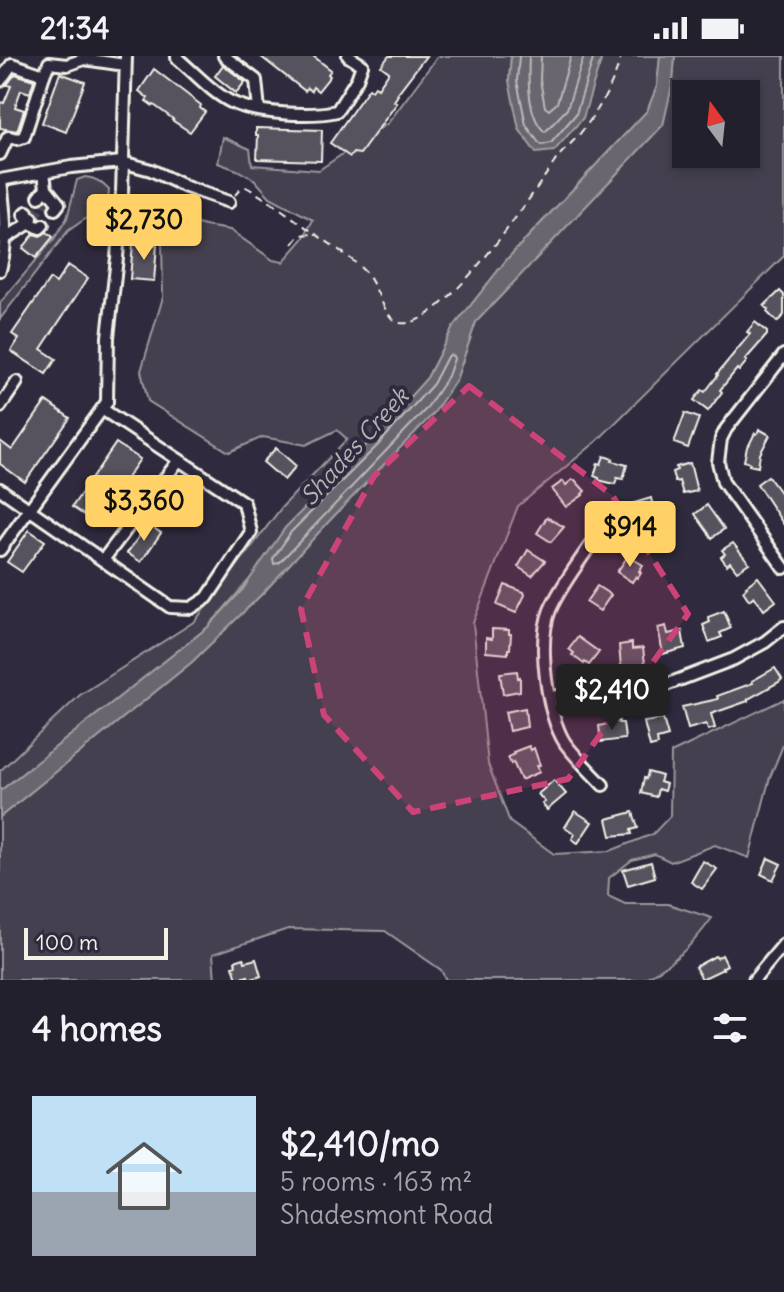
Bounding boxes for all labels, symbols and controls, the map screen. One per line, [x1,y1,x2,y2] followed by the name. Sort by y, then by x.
[40,9,110,47] text: 21:34
[672,80,760,168] north arrow
[672,80,760,168] map controls
[79,194,209,262] pin: $2,730
[105,203,183,236] text: $2,730
[294,380,416,511] water label: Shades Creek
[79,475,209,543] pin: $3,360
[103,484,185,517] text: $3,360
[583,501,677,569] pin: $914
[603,510,657,543] text: $914
[547,664,677,732] pin: $2,410
[574,673,650,706] text: $2,410
[24,924,168,960] scale bar
[36,928,98,956] text: 100 m
[708,1006,752,1050] icon: filters
[32,1007,162,1050] text: 4 homes
[280,1122,440,1165] text: $2,410/mo
[96,1128,192,1224] icon: home
[280,1165,472,1198] text: 5 rooms · 163 m²
[280,1198,493,1231] text: Shadesmont Road

